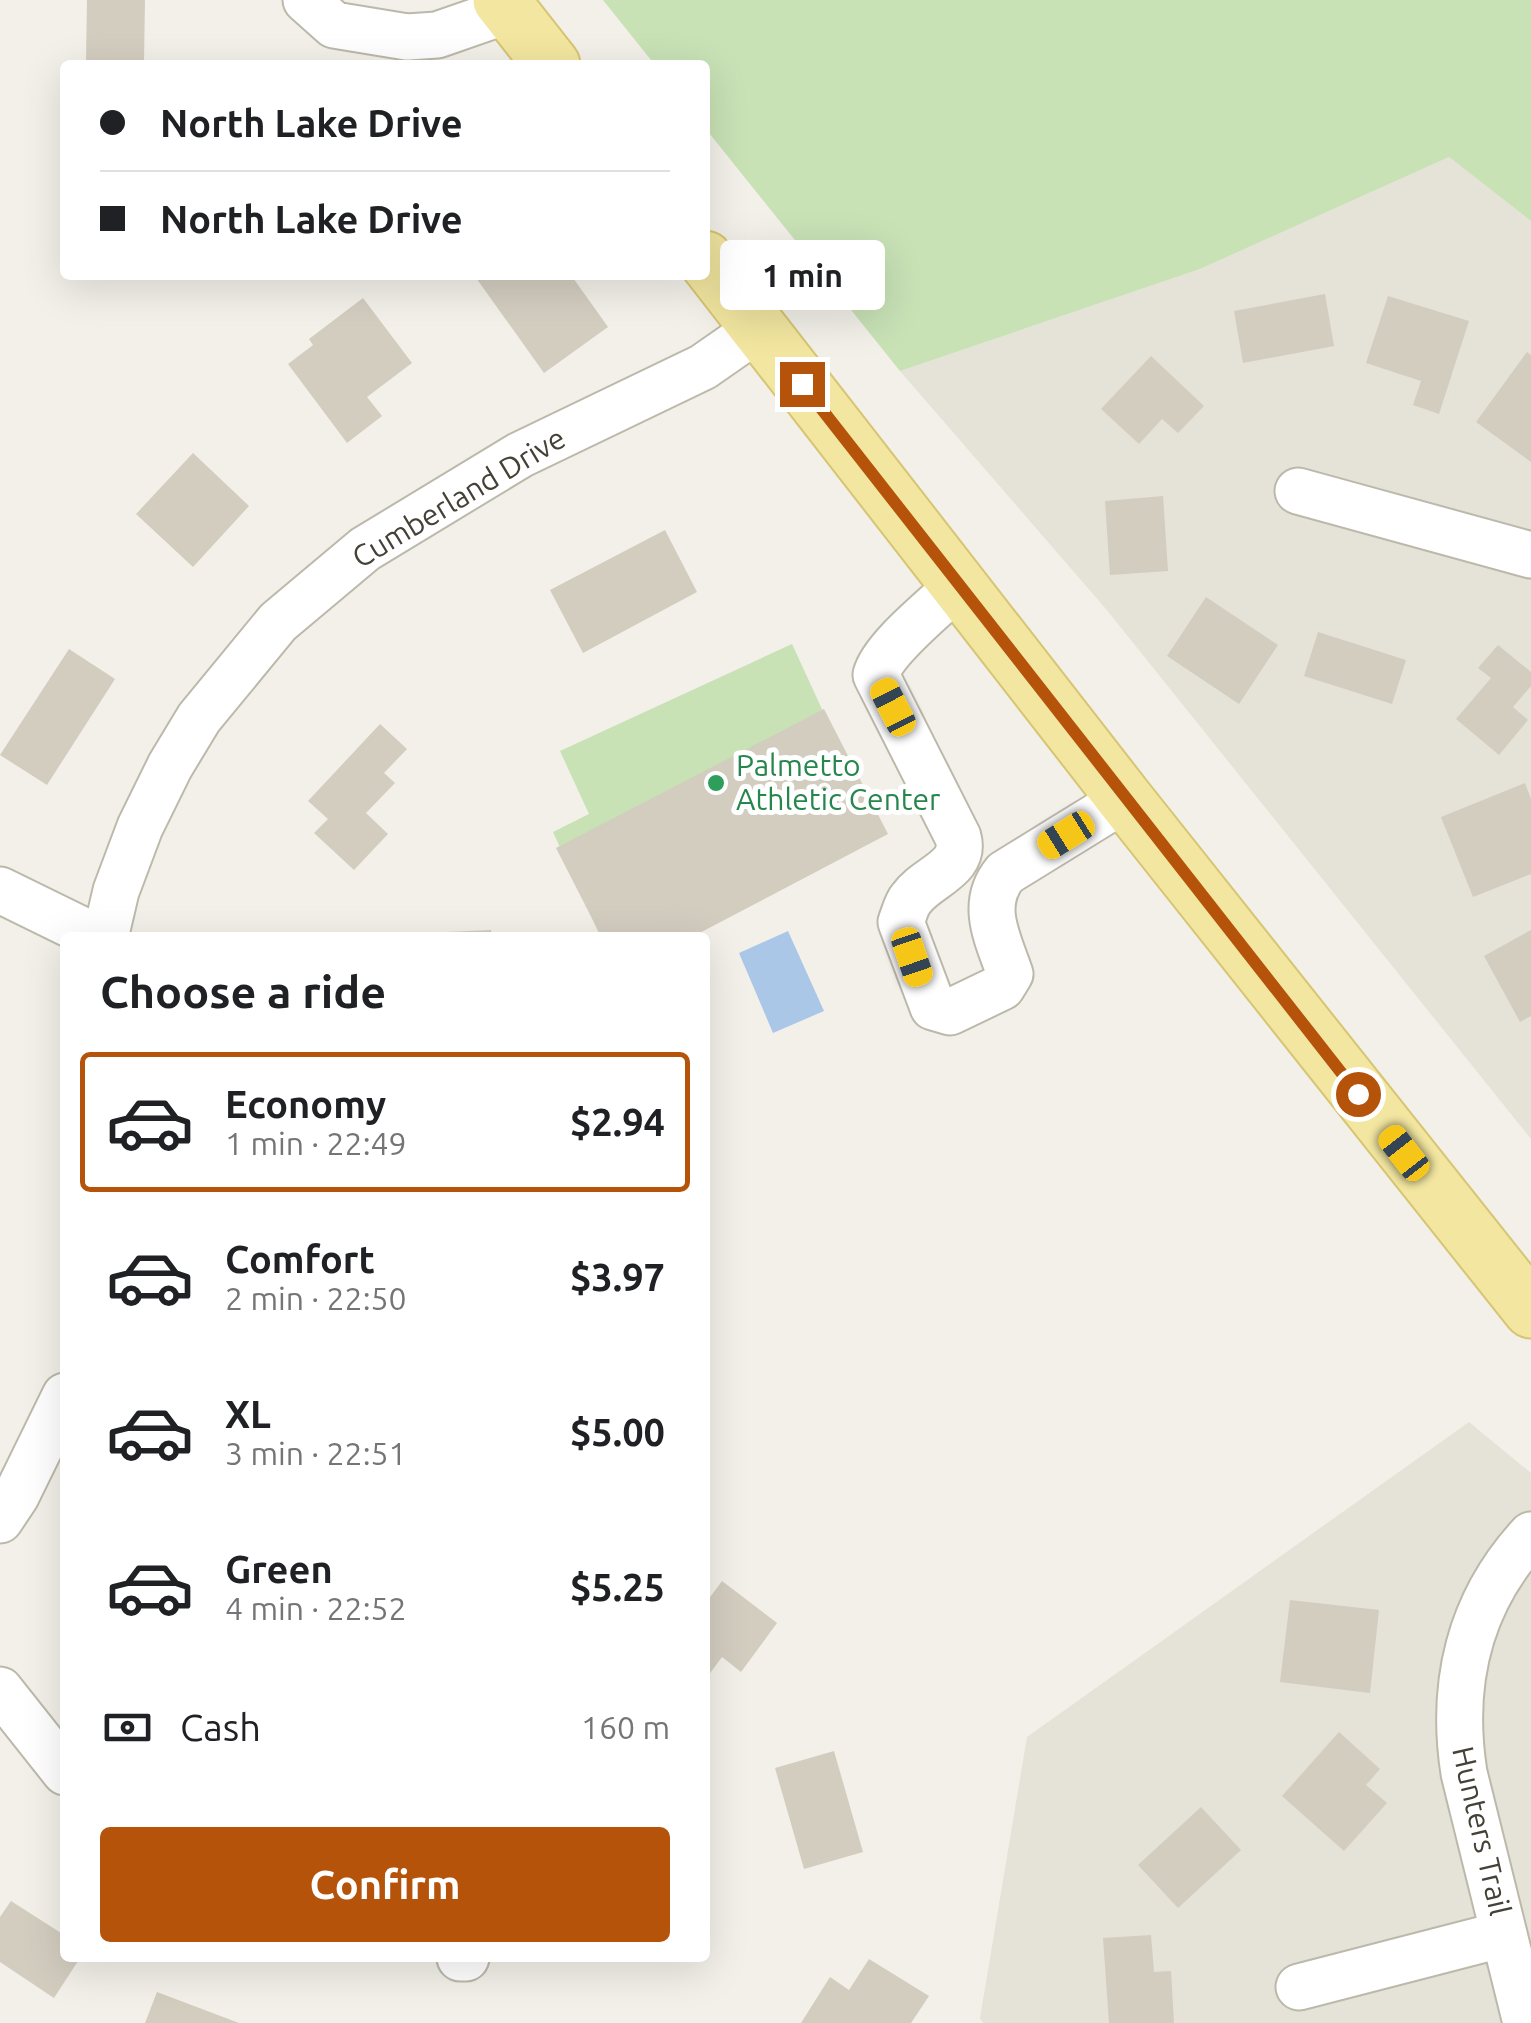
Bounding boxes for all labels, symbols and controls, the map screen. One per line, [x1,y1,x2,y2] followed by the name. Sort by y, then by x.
[160,102,463,144] text: North Lake Drive
[160,198,463,240] text: North Lake Drive
[720,239,884,309] callout: 1 min
[762,257,843,293] text: 1 min
[780,362,825,407] route end
[346,420,571,574] street label: Cumberland Drive
[866,673,920,741] car
[736,748,941,816] place label: Palmetto Athletic Center
[705,772,727,794] marker: Palmetto Athletic Center
[1033,806,1099,864] car
[888,924,936,990] car
[100,966,386,1017] text: Choose a ride
[1336,1072,1381,1117] route start
[105,1077,195,1167] icon: car
[225,1083,386,1125] text: Economy
[570,1101,665,1143] text: $2.94
[1374,1120,1434,1186] car
[225,1125,407,1161] text: 1 min · 22:49
[105,1232,195,1322] icon: car
[225,1238,375,1280] text: Comfort
[570,1256,665,1298] text: $3.97
[225,1280,407,1316] text: 2 min · 22:50
[105,1387,195,1477] icon: car
[225,1393,271,1435] text: XL
[570,1411,665,1453] text: $5.00
[225,1435,407,1471] text: 3 min · 22:51
[105,1542,195,1632] icon: car
[225,1548,333,1590] text: Green
[570,1566,665,1608] text: $5.25
[225,1590,407,1626] text: 4 min · 22:52
[100,1700,155,1755] icon: cash
[180,1706,261,1748] text: Cash
[581,1709,670,1745] text: 160 m
[1446,1743,1518,1919] street label: Hunters Trail
[100,1827,670,1942] button: Confirm

